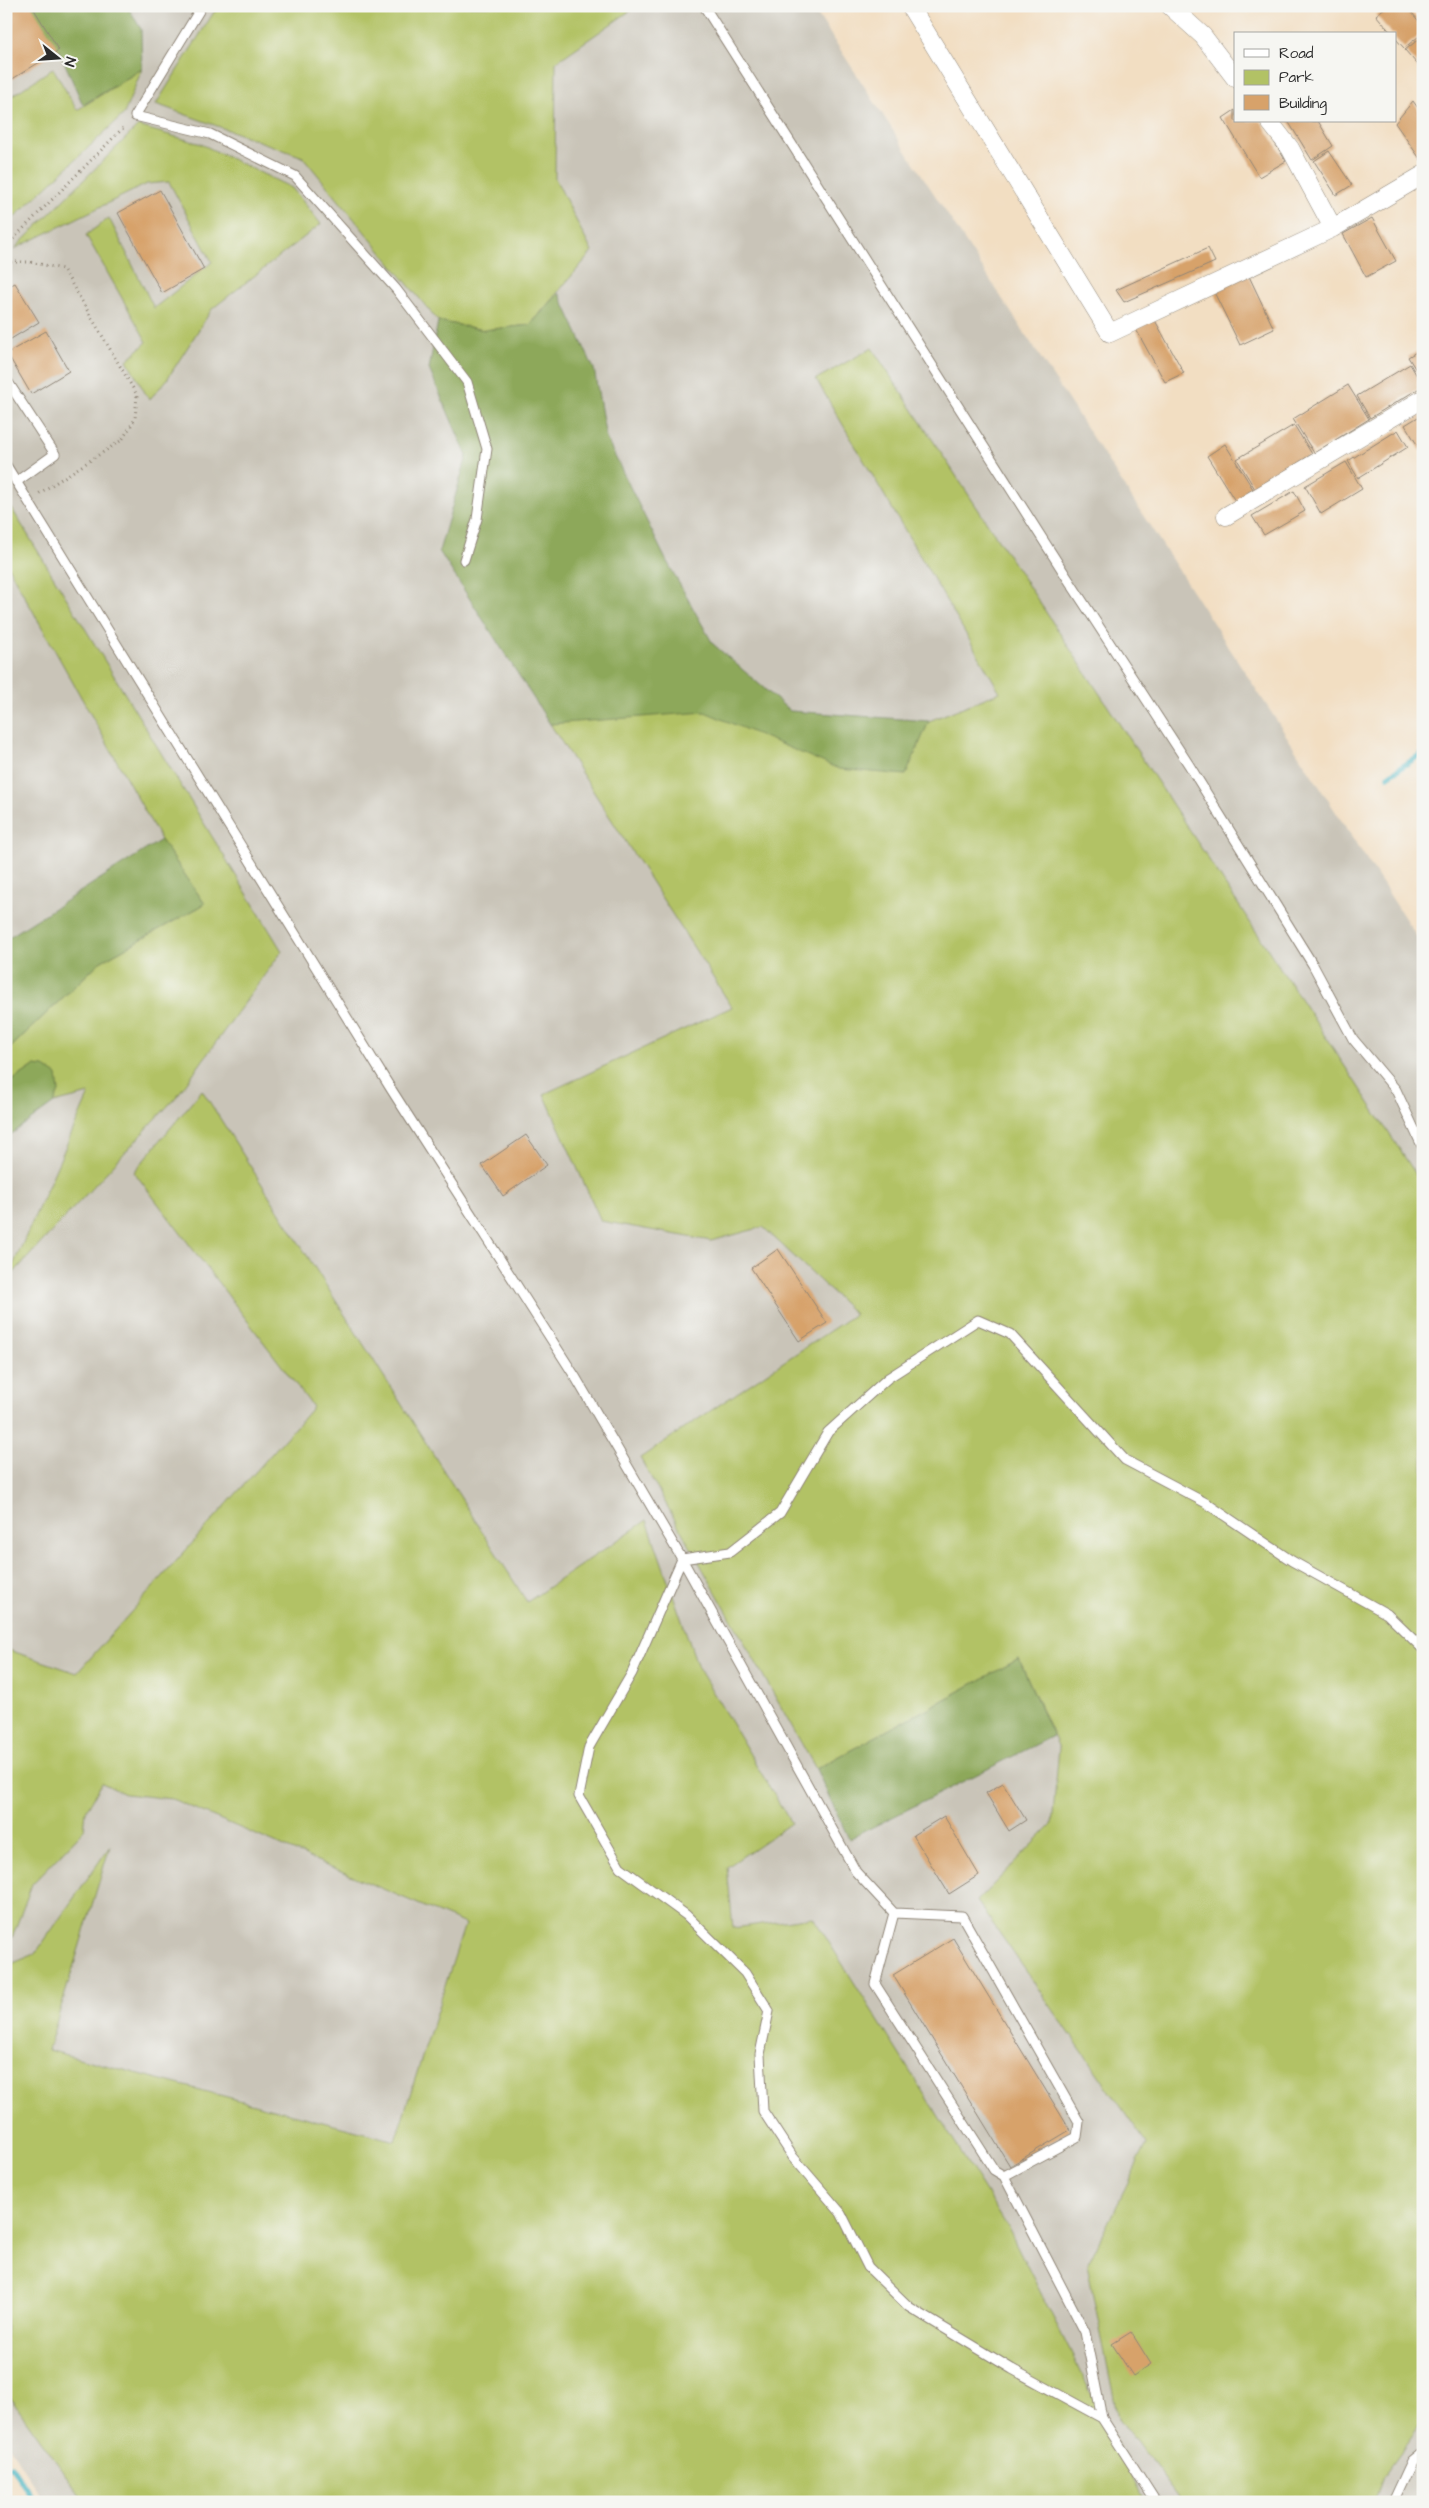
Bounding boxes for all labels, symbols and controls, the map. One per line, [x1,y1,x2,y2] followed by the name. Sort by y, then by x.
[32,32,82,82] north arrow
[1234,32,1396,122] legend
[1279,43,1314,64] text: Road
[59,54,80,69] text: N
[1279,67,1314,88] text: Park
[1279,93,1327,115] text: Building

